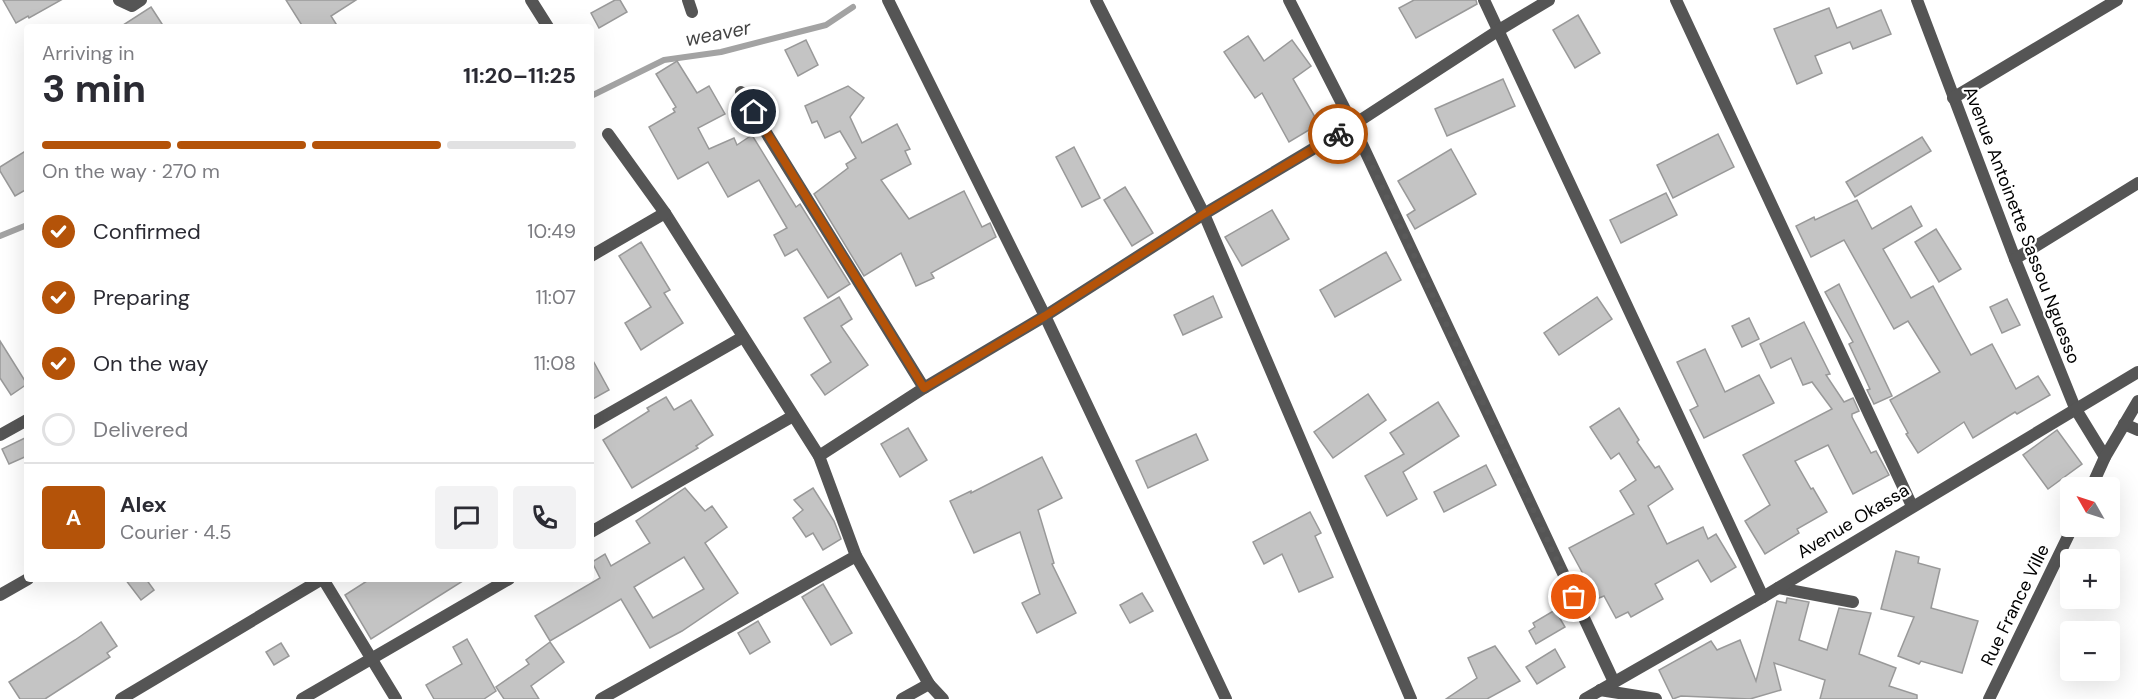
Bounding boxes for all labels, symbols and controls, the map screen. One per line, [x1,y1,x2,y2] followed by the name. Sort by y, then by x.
[683,14,754,52] water label: weaver
[42,40,134,66] text: Arriving in
[463,61,576,90] text: 11:20–11:25
[42,63,146,114] text: 3 min
[1958,83,2086,367] street label: Avenue Antoinette Sassou Nguesso
[728,86,779,137] pin
[737,95,770,128] icon: home
[1308,104,1368,164] courier
[1322,118,1355,151] icon: bike
[42,158,220,184] text: On the way · 270 m
[42,215,75,248] icon: check
[93,217,201,246] text: Confirmed
[527,218,576,244] text: 10:49
[42,281,75,314] icon: check
[93,283,190,312] text: Preparing
[535,284,576,310] text: 11:07
[42,347,75,380] icon: check
[93,349,208,378] text: On the way
[534,350,576,376] text: 11:08
[93,415,188,444] text: Delivered
[2060,477,2120,537] north arrow
[2060,477,2120,681] map controls
[1793,478,1913,564] street label: Avenue Okassa
[435,486,498,549] button: chat
[513,486,576,549] button: phone
[120,490,167,519] text: Alex
[66,503,81,532] text: A
[120,519,232,545] text: Courier · 4.5
[1975,540,2055,670] street label: Rue France Ville
[2060,549,2120,609] button: +
[1548,571,1599,622] pin
[1557,580,1590,613] icon: bag
[2060,621,2120,681] button: −

